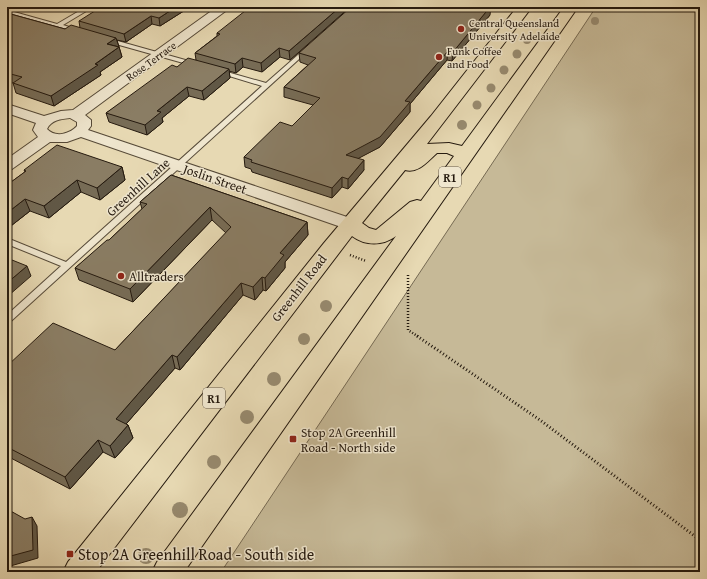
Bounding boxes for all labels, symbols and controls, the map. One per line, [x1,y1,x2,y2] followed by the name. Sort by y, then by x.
[469,15,560,44] place label: Central Queensland University Adelaide
[456,24,466,34] marker: Central Queensland University Adelaide
[122,37,180,85] street label: Rose Terrace
[447,43,501,72] place label: Funk Coffee and Food
[434,52,444,62] marker: Funk Coffee and Food
[102,153,174,221] street label: Greenhill Lane
[179,159,250,199] street label: Joslin Street
[439,167,461,187] road number: R1
[267,250,331,326] street label: Greenhill Road
[129,267,184,286] place label: Alltraders
[116,271,126,281] marker: Alltraders
[203,388,225,408] road number: R1
[301,423,396,457] place label: Stop 2A Greenhill Road - North side
[288,434,298,444] marker: Stop 2A Greenhill Road - North side
[78,542,314,566] place label: Stop 2A Greenhill Road - South side
[65,549,75,559] marker: Stop 2A Greenhill Road - South side

